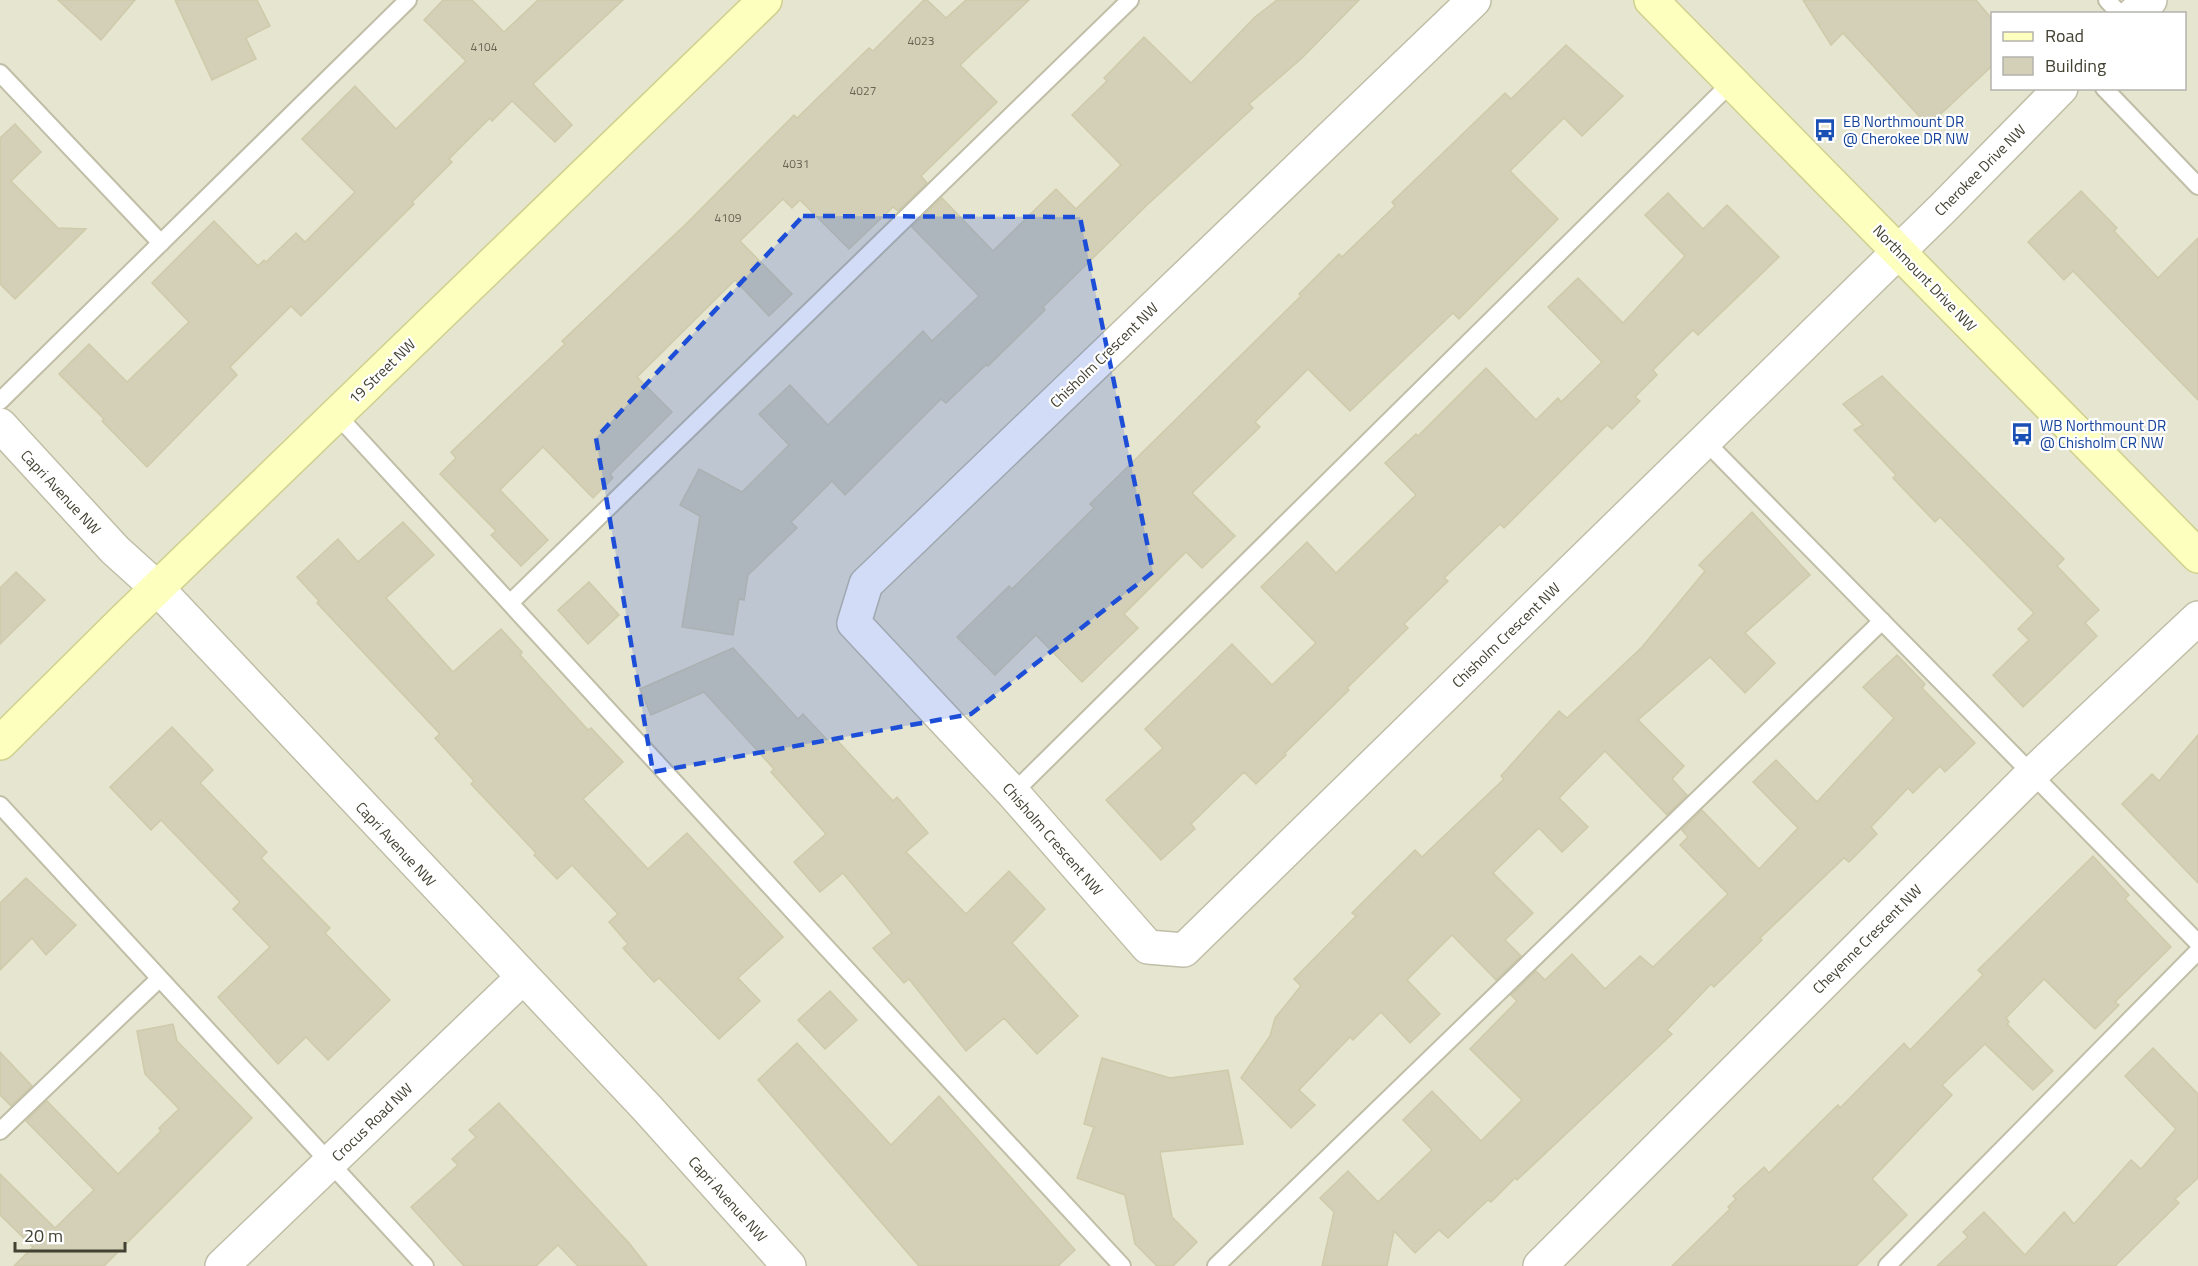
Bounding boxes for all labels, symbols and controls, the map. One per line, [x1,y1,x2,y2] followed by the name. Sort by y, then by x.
[1991,12,2186,90] legend
[2045,22,2084,49] text: Road
[908,31,934,50] house number: 4023
[471,37,498,56] house number: 4104
[2045,52,2106,79] text: Building
[850,81,876,100] house number: 4027
[1843,110,1969,150] place label: EB Northmount DR @ Cherokee DR NW
[1812,117,1838,143] bus stop icon: EB Northmount DR @ Cherokee DR NW
[1929,119,2031,221] street label: Cherokee Drive NW
[783,154,809,173] house number: 4031
[715,208,742,227] house number: 4109
[1868,219,1982,337] street label: Northmount Drive NW
[1044,297,1164,413] street label: Chisholm Crescent NW
[343,333,421,409] street label: 19 Street NW
[2040,414,2166,454] place label: WB Northmount DR @ Chisholm CR NW
[2009,421,2035,447] bus stop icon: WB Northmount DR @ Chisholm CR NW
[15,444,107,540] street label: Capri Avenue NW
[1446,577,1566,693] street label: Chisholm Crescent NW
[997,777,1109,901] street label: Chisholm Crescent NW
[350,796,442,892] street label: Capri Avenue NW
[1807,879,1927,999] street label: Cheyenne Crescent NW
[326,1077,418,1167] street label: Crocus Road NW
[683,1151,773,1247] street label: Capri Avenue NW
[15,1215,124,1253] scale bar
[24,1222,63,1249] text: 20 m

